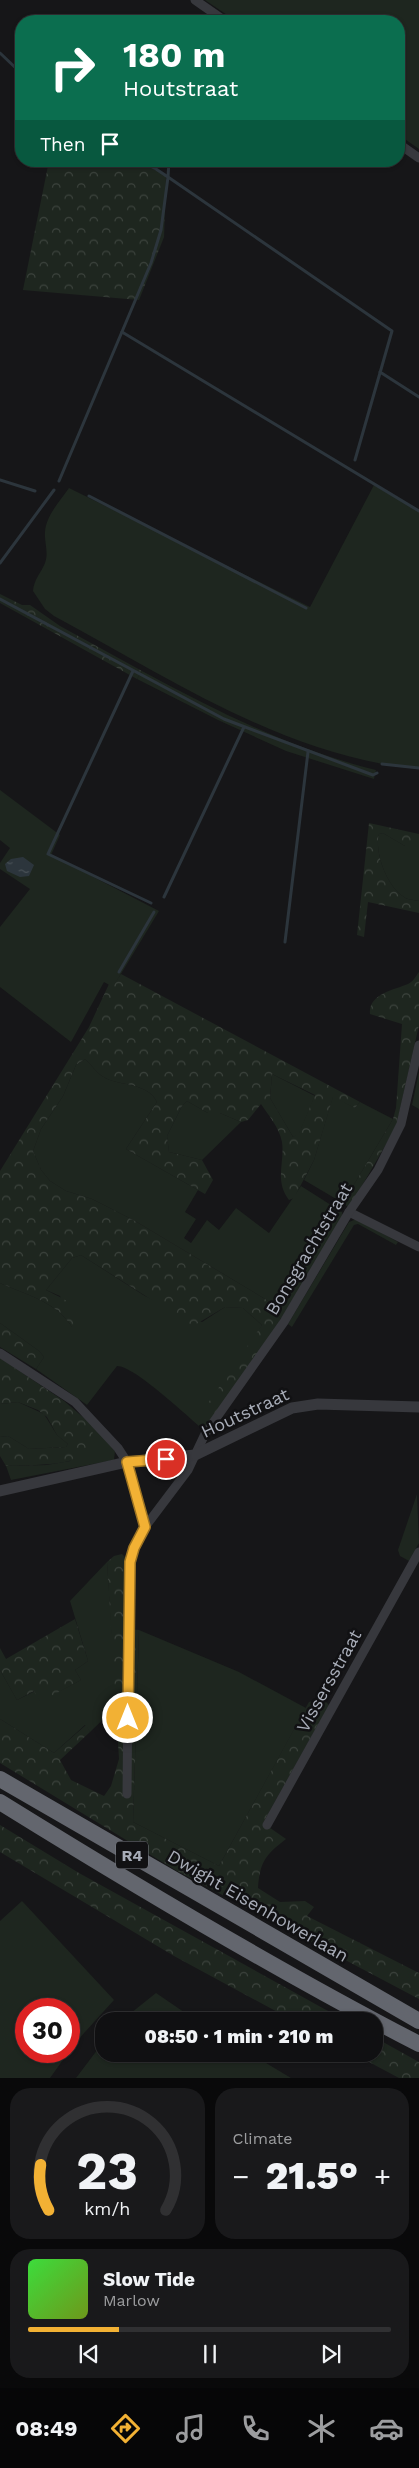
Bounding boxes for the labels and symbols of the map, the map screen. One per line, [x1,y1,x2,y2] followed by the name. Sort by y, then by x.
[261,1179,357,1319] street label: Bonsgrachtstraat
[198,1383,292,1442] street label: Houtstraat
[145,1438,187,1480] pin
[292,1625,366,1736] street label: Vissersstraat
[101,1691,153,1743] position arrow
[116,1842,148,1868] road number: R4
[164,1845,352,1966] street label: Dwight Eisenhowerlaan
[15,1998,80,2063] speed limit sign: 30

